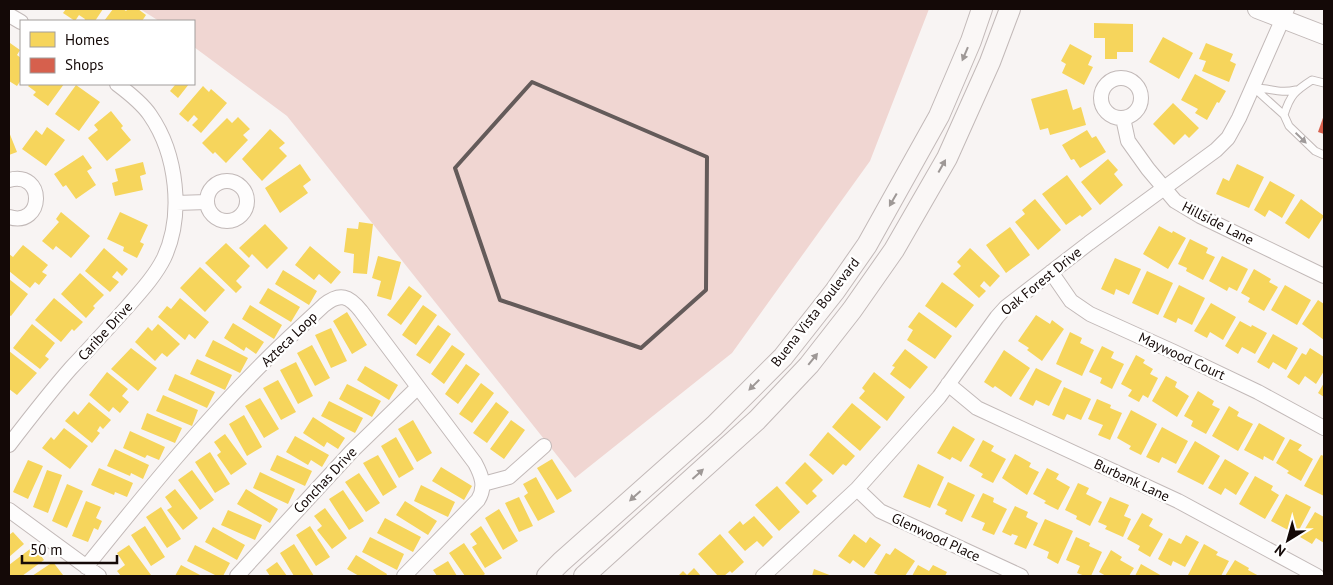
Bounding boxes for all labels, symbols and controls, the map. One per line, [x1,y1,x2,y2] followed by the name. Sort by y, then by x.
[20,20,195,85] legend
[65,30,109,49] text: Homes
[961,47,968,62] one-way arrow
[65,55,104,74] text: Shops
[1295,132,1307,144] one-way arrow
[938,159,947,173] one-way arrow
[889,193,898,207] one-way arrow
[1179,197,1257,249] street label: Hillside Lane
[997,243,1085,319] street label: Oak Forest Drive
[767,254,863,370] street label: Buena Vista Boulevard
[74,298,136,364] street label: Caribe Drive
[257,308,321,370] street label: Azteca Loop
[1136,328,1228,384] street label: Maywood Court
[808,353,819,366] one-way arrow
[748,379,760,391] one-way arrow
[290,443,360,517] street label: Conchas Drive
[1091,455,1173,505] street label: Burbank Lane
[692,468,705,479] one-way arrow
[629,490,642,501] one-way arrow
[889,509,983,565] street label: Glenwood Place
[1263,515,1313,565] north arrow
[22,532,118,564] scale bar
[30,540,63,559] text: 50 m
[1271,540,1289,560] text: N

